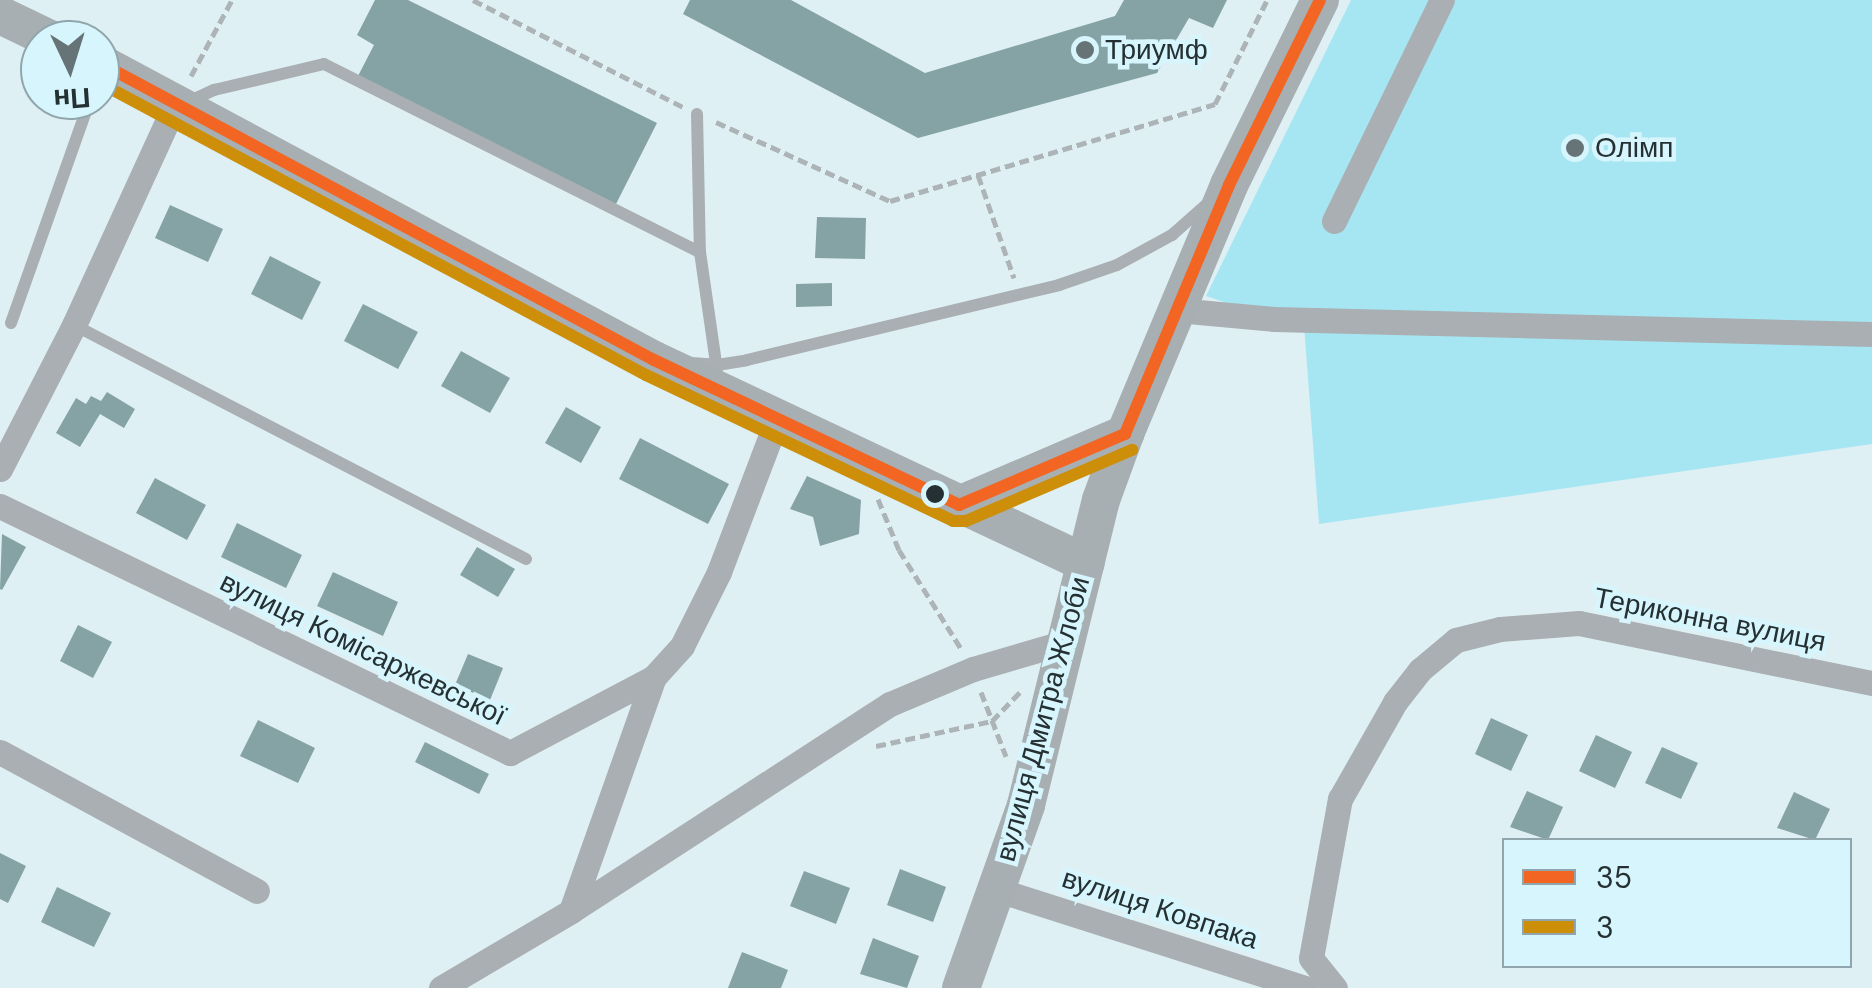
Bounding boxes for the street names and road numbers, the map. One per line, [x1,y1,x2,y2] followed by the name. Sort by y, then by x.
[214,565,512,733] street label: вулиця Комісаржевської
[989,573,1097,865] street label: вулиця Дмитра Жлоби
[1591,581,1829,659] street label: Териконна вулиця
[1058,861,1262,957] street label: вулиця Ковпака

